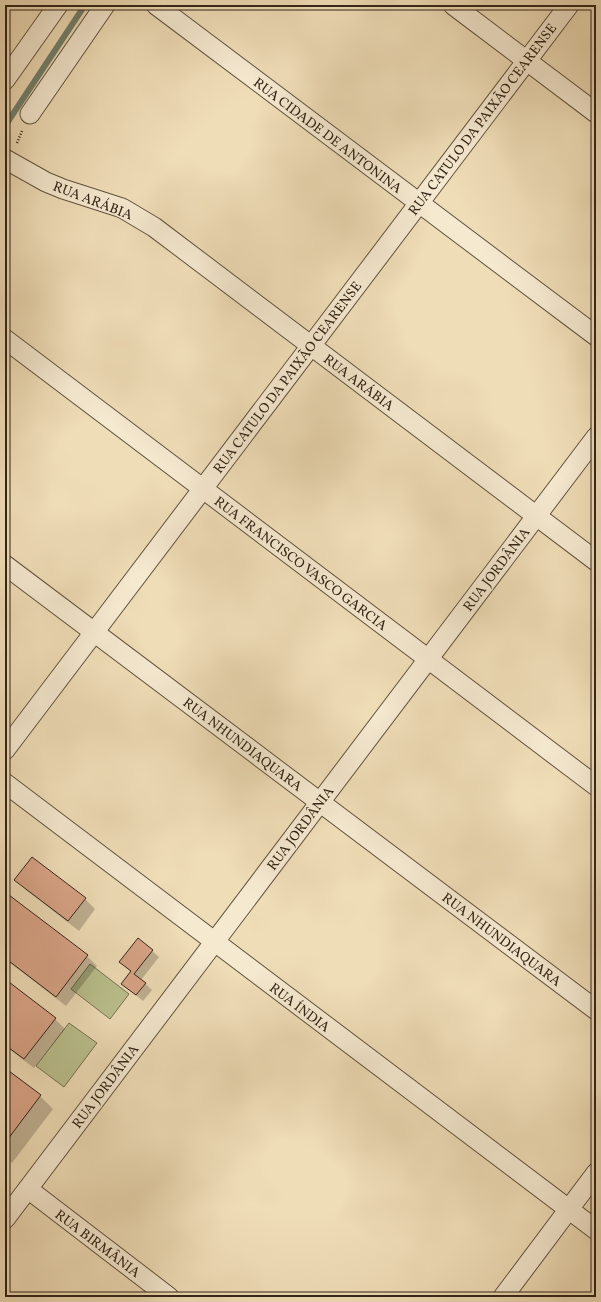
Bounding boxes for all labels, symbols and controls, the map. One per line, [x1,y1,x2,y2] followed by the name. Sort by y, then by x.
[405,20,562,220] street label: RUA CATULO DA PAIXÃO CEARENSE
[249,74,405,199] street label: RUA CIDADE DE ANTONINA
[50,177,135,225] street label: RUA ARÁBIA
[210,278,367,478] street label: RUA CATULO DA PAIXÃO CEARENSE
[319,350,397,416] street label: RUA ARÁBIA
[210,493,391,636] street label: RUA FRANCISCO VASCO GARCIA
[459,524,535,616] street label: RUA JORDÂNIA
[178,694,306,797] street label: RUA NHUNDIAQUARA
[263,783,339,875] street label: RUA JORDÂNIA
[437,889,565,992] street label: RUA NHUNDIAQUARA
[265,979,333,1037] street label: RUA ÍNDIA
[68,1041,144,1133] street label: RUA JORDÂNIA
[50,1206,144,1283] street label: RUA BIRMÂNIA

